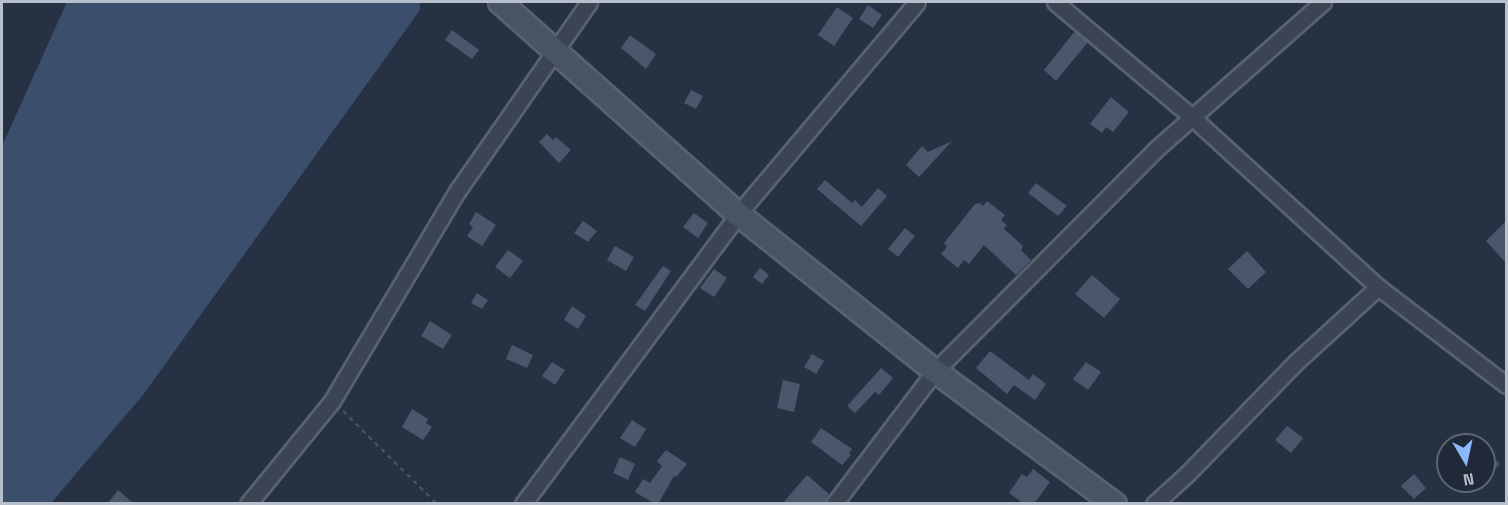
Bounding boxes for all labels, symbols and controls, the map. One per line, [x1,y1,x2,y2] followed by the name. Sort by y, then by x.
[1436,433,1496,493] north arrow
[1462,468,1476,491] text: N

